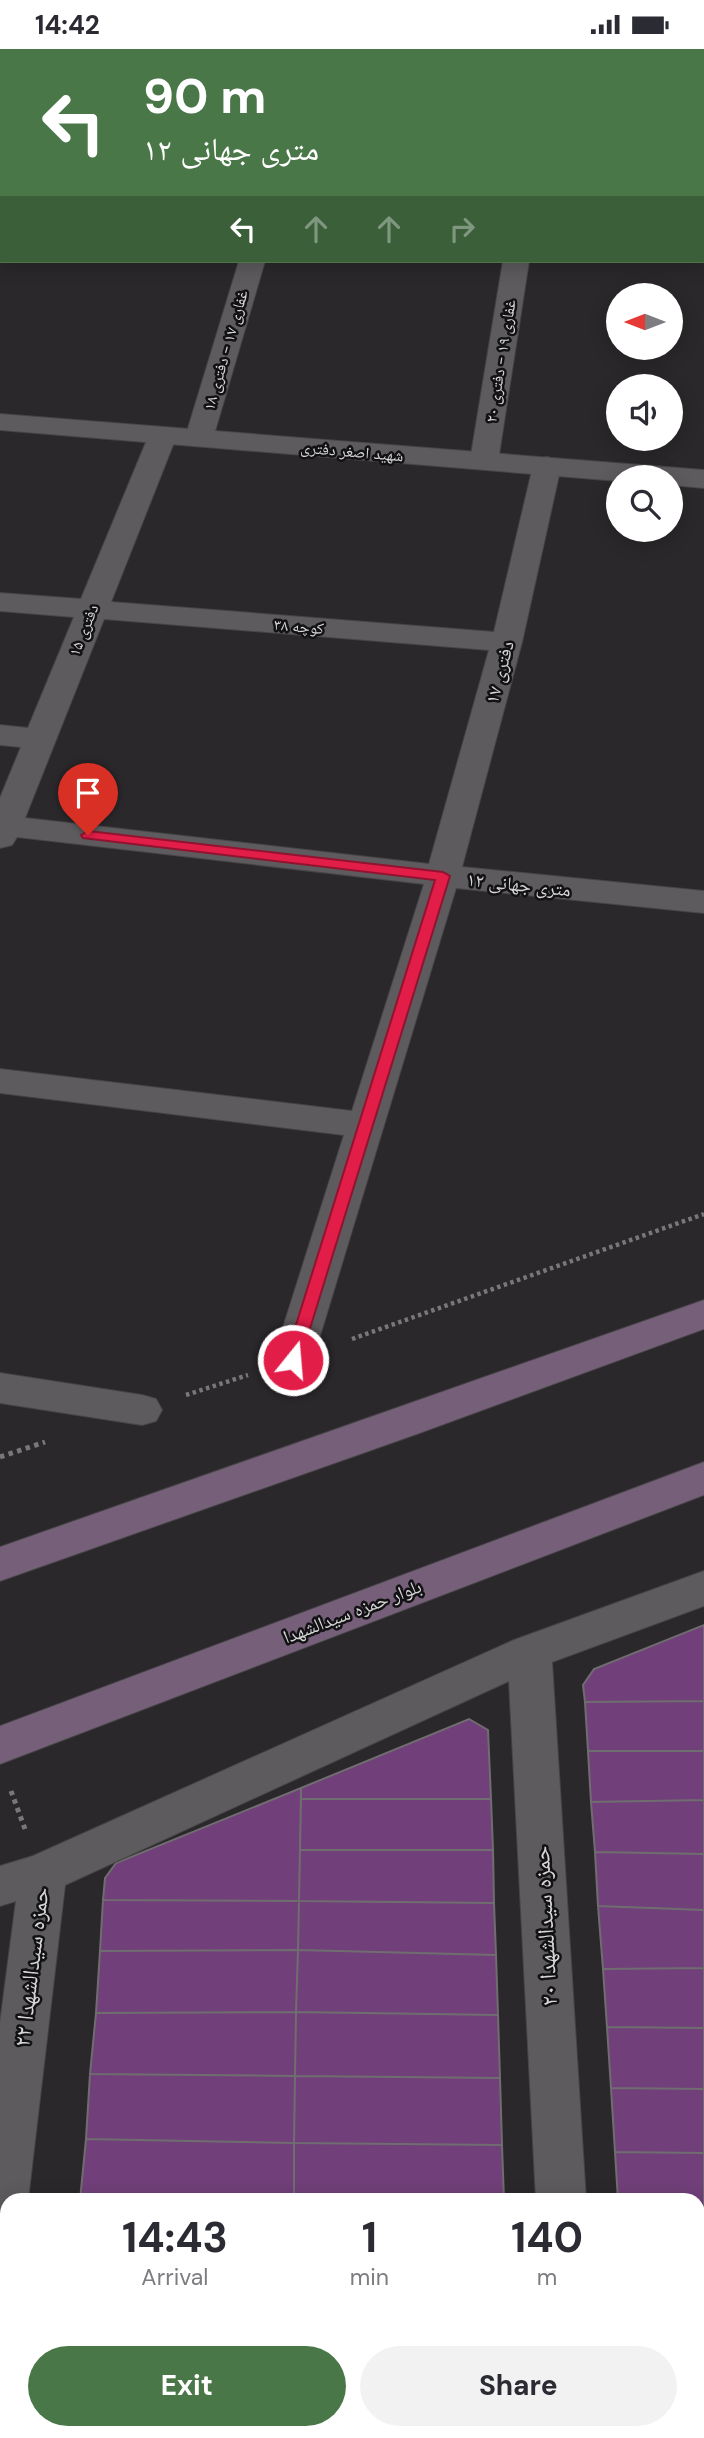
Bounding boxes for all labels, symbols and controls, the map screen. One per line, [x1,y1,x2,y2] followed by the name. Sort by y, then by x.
[35,8,100,42] text: 14:42
[143,64,266,128] text: 90 m
[28,77,119,168] icon: left
[143,128,319,170] text: ۱۲ متری جهانی
[224,210,262,248] icon: left
[297,210,335,248] icon: ahead
[370,210,408,248] icon: ahead
[443,210,481,248] icon: right
[606,283,682,361] north arrow
[606,283,683,542] map controls
[198,288,253,413] street label: غفاری ۱۷ - دفتری ۱۸
[480,298,521,424] street label: غفاری ۱۹ - دفتری ۲۰
[606,374,683,451] button: sound
[300,437,404,466] street label: شهید اصغر دفتری
[606,465,683,542] button: search
[64,601,103,659] street label: دفتری ۱۵
[273,614,325,639] street label: کوچه ۳۸
[479,638,520,706] street label: دفتری ۱۷
[58,763,118,835] pin
[69,774,107,812] icon: arrive
[466,867,572,902] street label: ۱۲ متری جهانی
[256,1323,330,1397] position arrow
[279,1574,425,1649] street label: بلوار حمزه سیدالشهدا
[526,1845,564,2007] street label: حمزه سیدالشهدا ۲۰
[6,1885,56,2049] street label: حمزه سیدالشهدا ۲۲
[122,2210,228,2265] text: 14:43
[362,2210,377,2265] text: 1
[511,2210,583,2265] text: 140
[141,2262,208,2292] text: Arrival
[350,2262,389,2292] text: min
[537,2262,557,2292] text: m
[28,2346,346,2426] button: Exit
[360,2346,677,2426] button: Share

